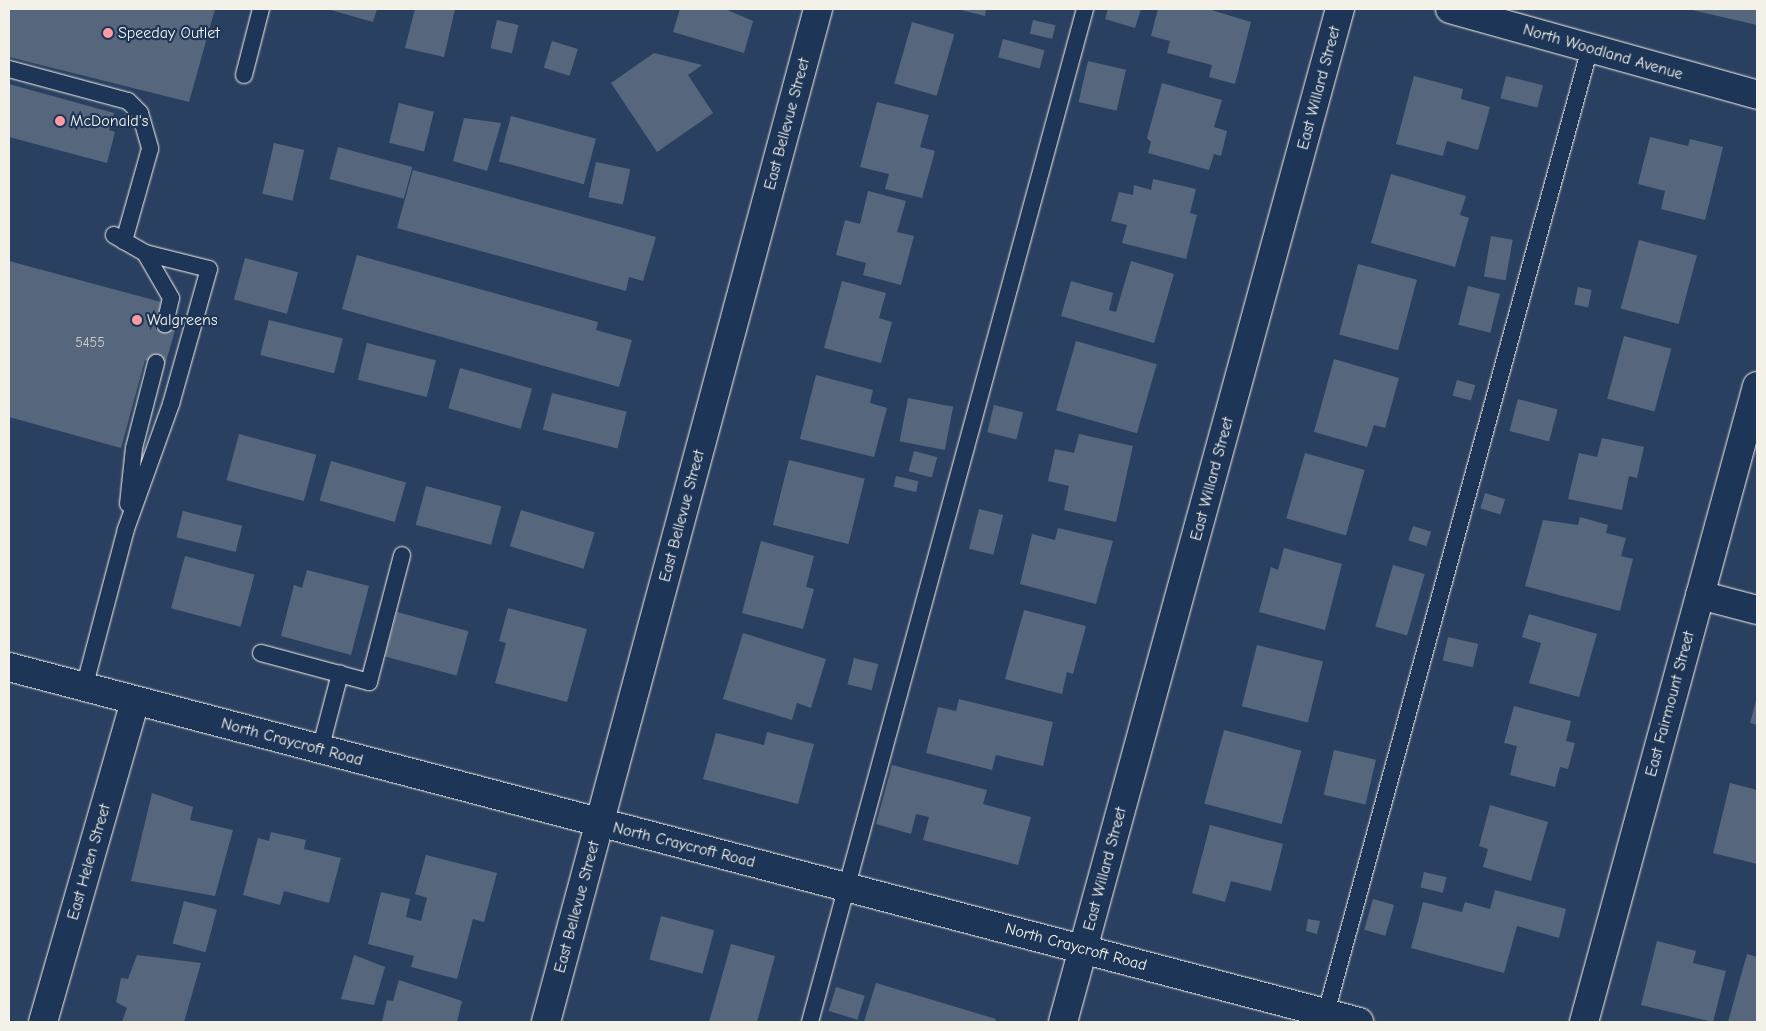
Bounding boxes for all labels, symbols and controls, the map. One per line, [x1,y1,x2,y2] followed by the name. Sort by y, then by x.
[1521,20,1685,84] street label: North Woodland Avenue
[118,23,220,43] place label: Speeday Outlet
[1293,24,1345,152] street label: East Willard Street
[102,27,114,39] marker: Speeday Outlet
[760,56,814,192] street label: East Bellevue Street
[70,111,149,131] place label: McDonald's
[54,115,66,127] marker: McDonald's
[147,310,218,330] place label: Walgreens
[131,314,143,326] marker: Walgreens
[75,335,105,351] house number: 5455
[1186,415,1238,543] street label: East Willard Street
[655,448,709,584] street label: East Bellevue Street
[1641,629,1699,779] street label: East Fairmount Street
[219,714,365,770] street label: North Craycroft Road
[63,802,115,922] street label: East Helen Street
[1079,805,1131,933] street label: East Willard Street
[611,818,757,872] street label: North Craycroft Road
[550,839,604,975] street label: East Bellevue Street
[1003,919,1149,975] street label: North Craycroft Road

